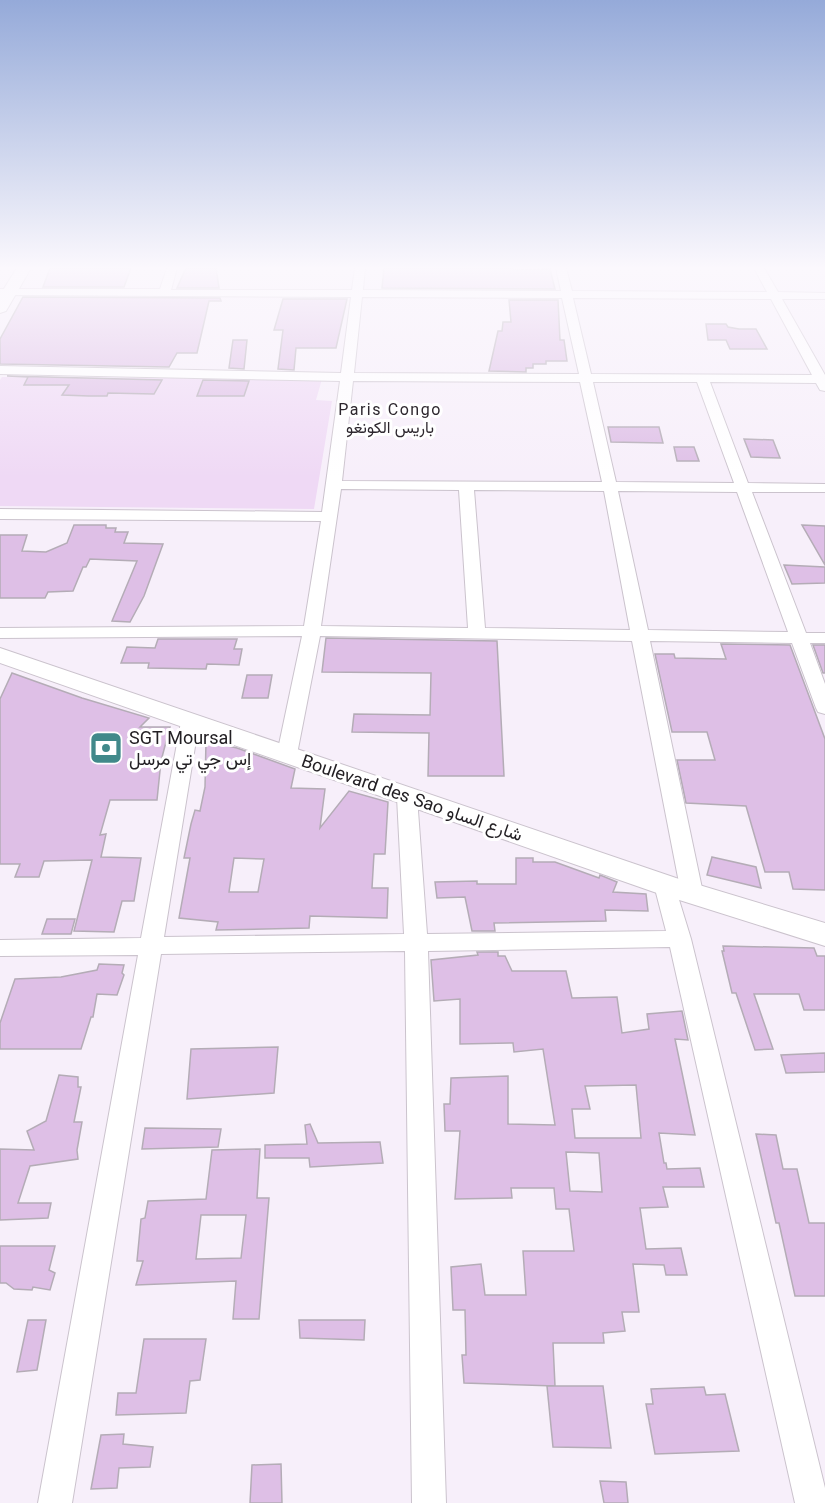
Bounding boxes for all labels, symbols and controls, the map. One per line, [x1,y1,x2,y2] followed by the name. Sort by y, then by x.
[338,399,442,442] district label: Paris Congo باريس الكونغو
[129,726,251,775] place label: SGT Moursal إس جي تي مرسل
[88,730,124,766] bank icon: SGT Moursal إس جي تي مرسل
[297,749,526,851] street label: Boulevard des Sao شارع الساو

